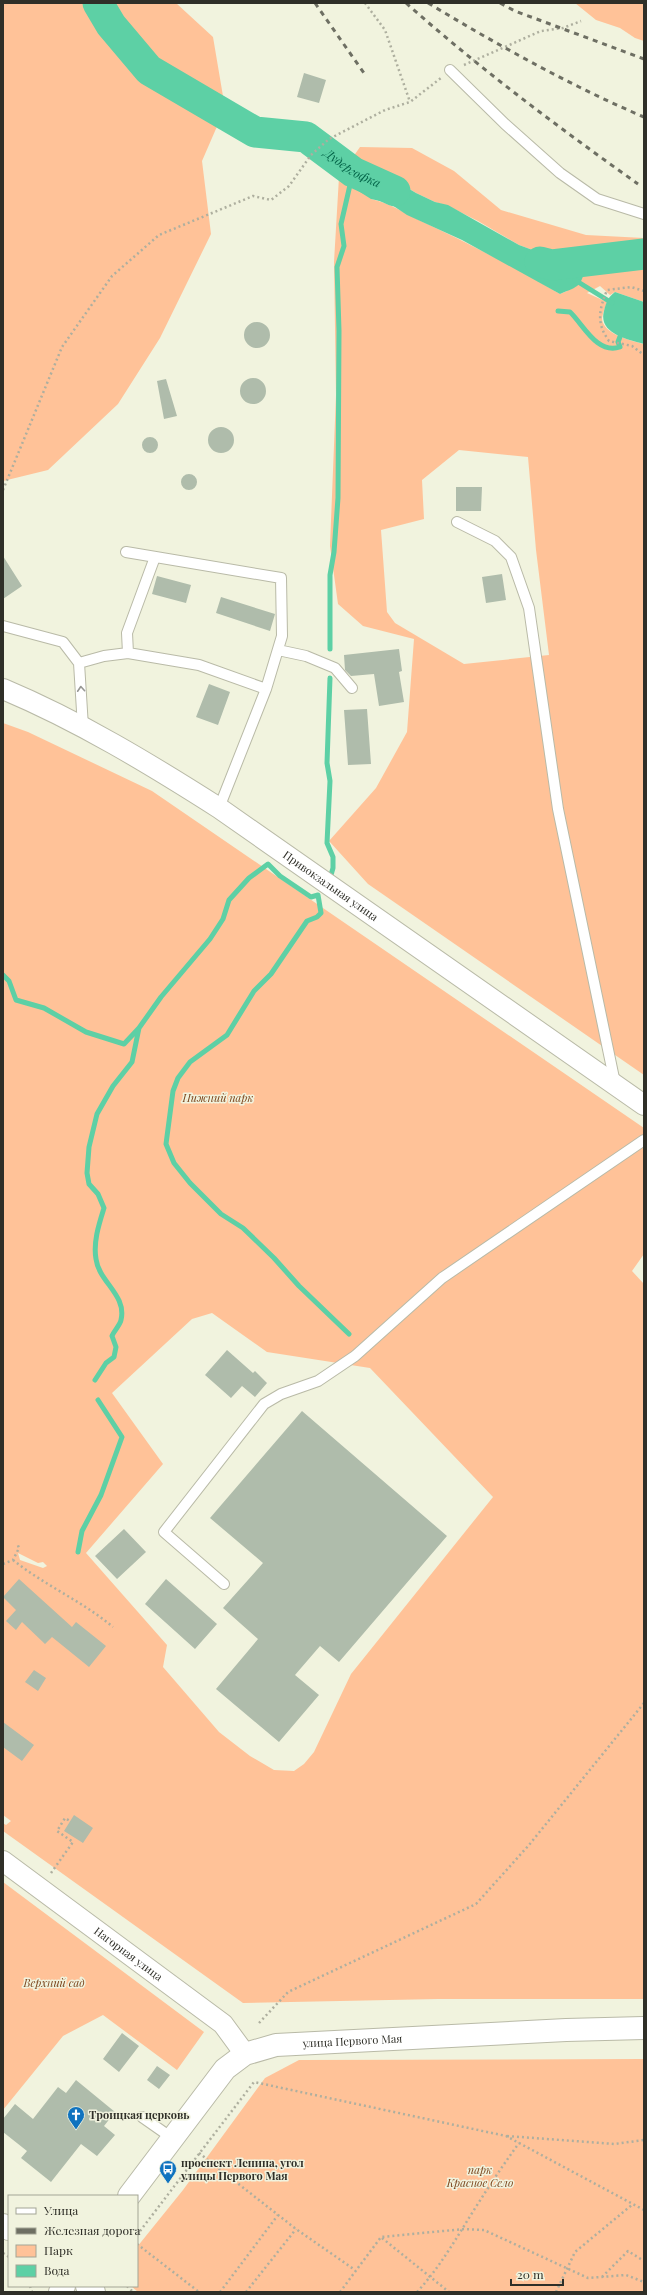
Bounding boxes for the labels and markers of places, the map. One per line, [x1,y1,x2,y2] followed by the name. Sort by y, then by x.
[66,2105,86,2130] church icon: Троицкая церковь
[89,2107,189,2122] place label: Троицкая церковь
[180,2155,304,2183] place label: проспект Ленина, угол улицы Первого Мая
[158,2159,178,2184] bus stop icon: проспект Ленина, угол улицы Первого Мая

